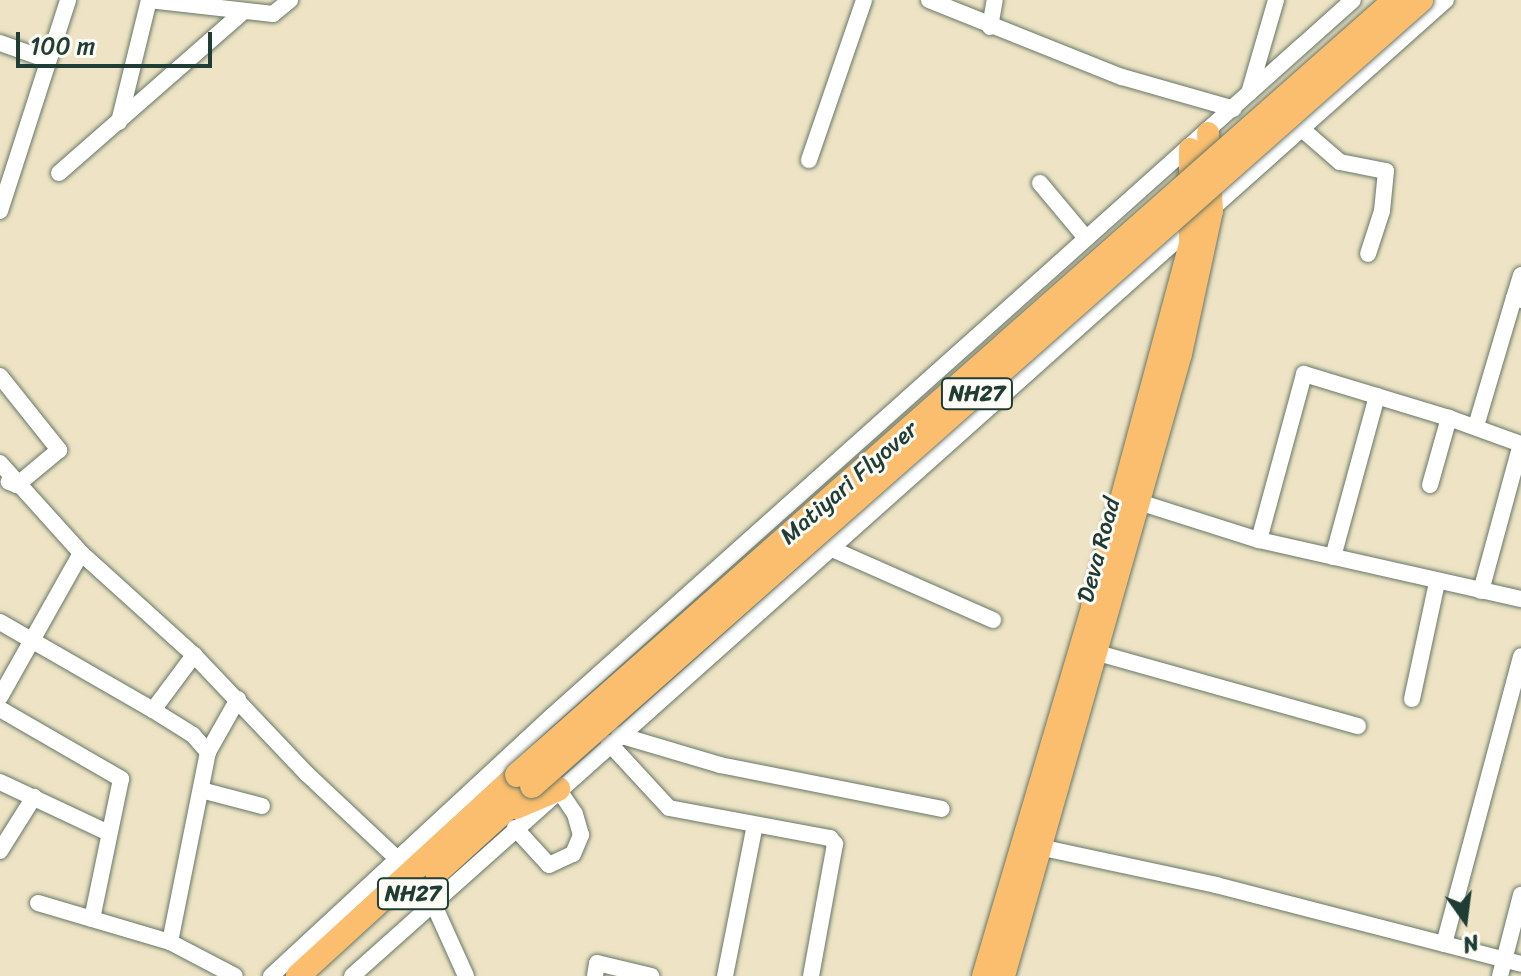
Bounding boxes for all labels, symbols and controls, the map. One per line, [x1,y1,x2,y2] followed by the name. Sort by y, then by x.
[20,16,216,66] scale bar
[30,25,95,67] text: 100 m
[939,376,1015,412] road number: NH27
[774,415,924,551] street label: Matiyari Flyover
[1071,494,1127,606] street label: Deva Road
[375,876,451,912] road number: NH27
[1425,880,1505,960] north arrow
[1459,923,1483,965] text: N

